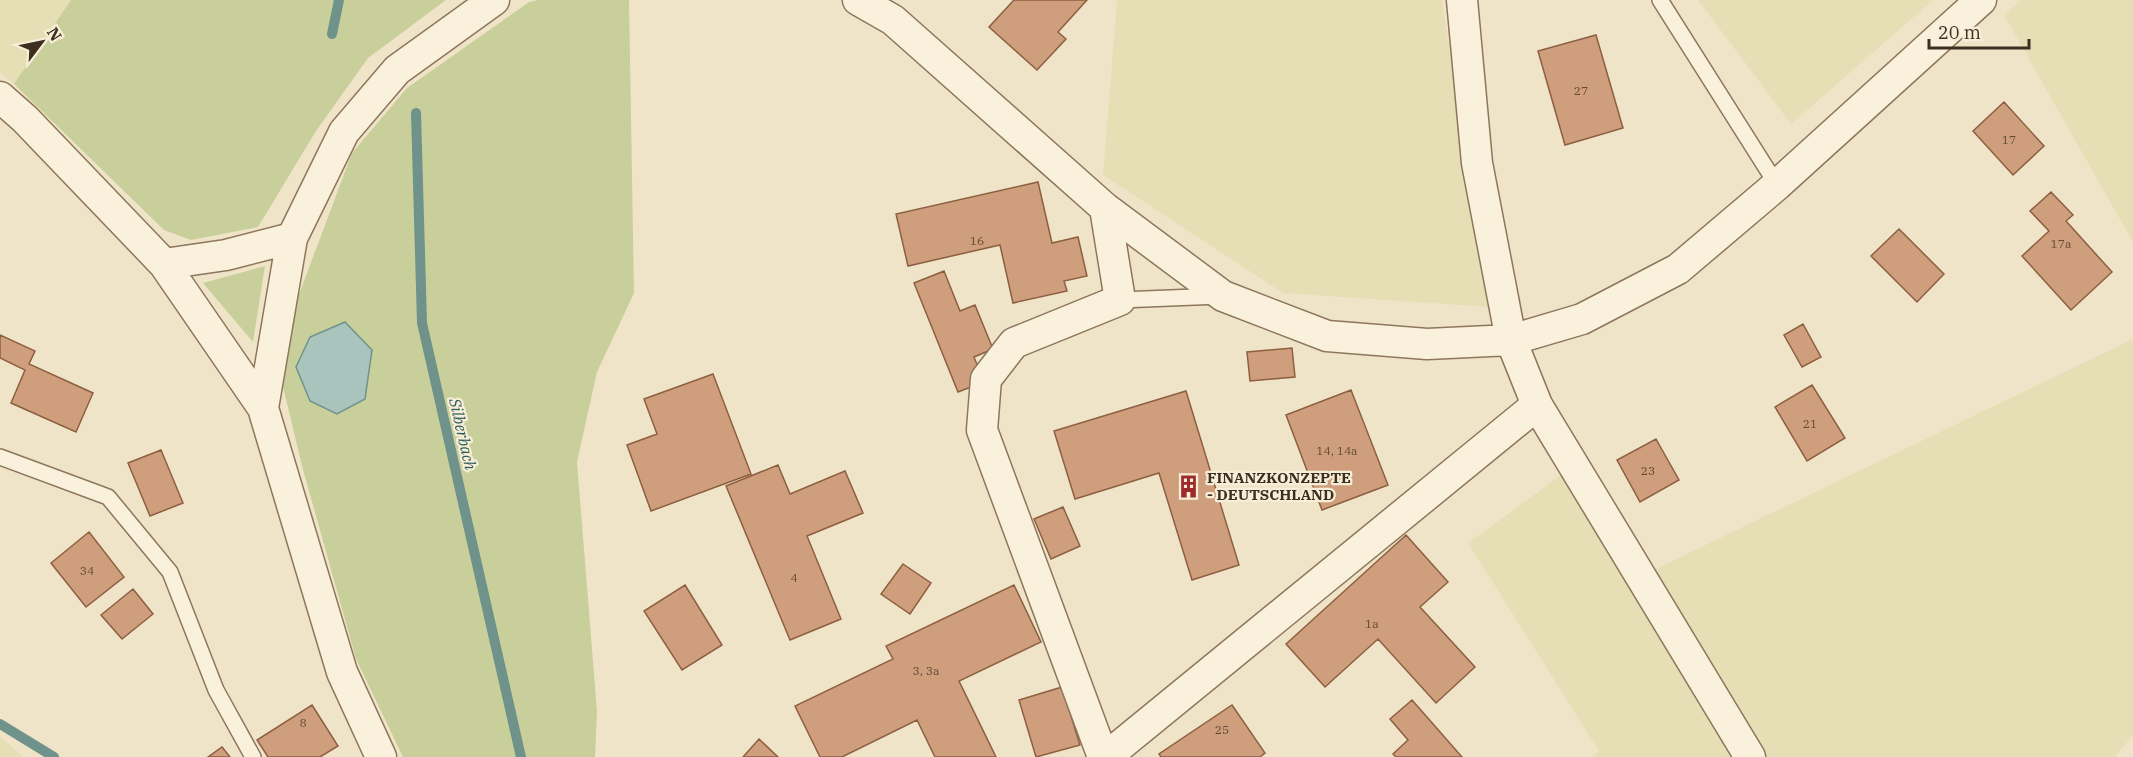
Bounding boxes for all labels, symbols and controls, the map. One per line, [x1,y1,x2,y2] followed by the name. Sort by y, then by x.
[12,12,72,72] north arrow
[1929,12,2030,50] scale bar
[1938,21,1981,44] text: 20 m
[43,23,67,45] text: N
[1574,83,1588,98] house number: 27
[2002,132,2016,147] house number: 17
[970,233,984,248] house number: 16
[2051,236,2072,251] house number: 17a
[445,395,481,472] water label: Silberbach
[1803,416,1817,431] house number: 21
[1316,443,1358,458] house number: 14, 14a
[1641,463,1655,478] house number: 23
[1207,468,1351,504] place label: FINANZKONZEPTE - DEUTSCHLAND
[1176,473,1202,499] building icon: FINANZKONZEPTE - DEUTSCHLAND
[80,563,94,578] house number: 34
[790,570,798,585] house number: 4
[1365,616,1379,631] house number: 1a
[913,663,940,678] house number: 3, 3a
[299,715,307,730] house number: 8
[1215,722,1229,737] house number: 25

